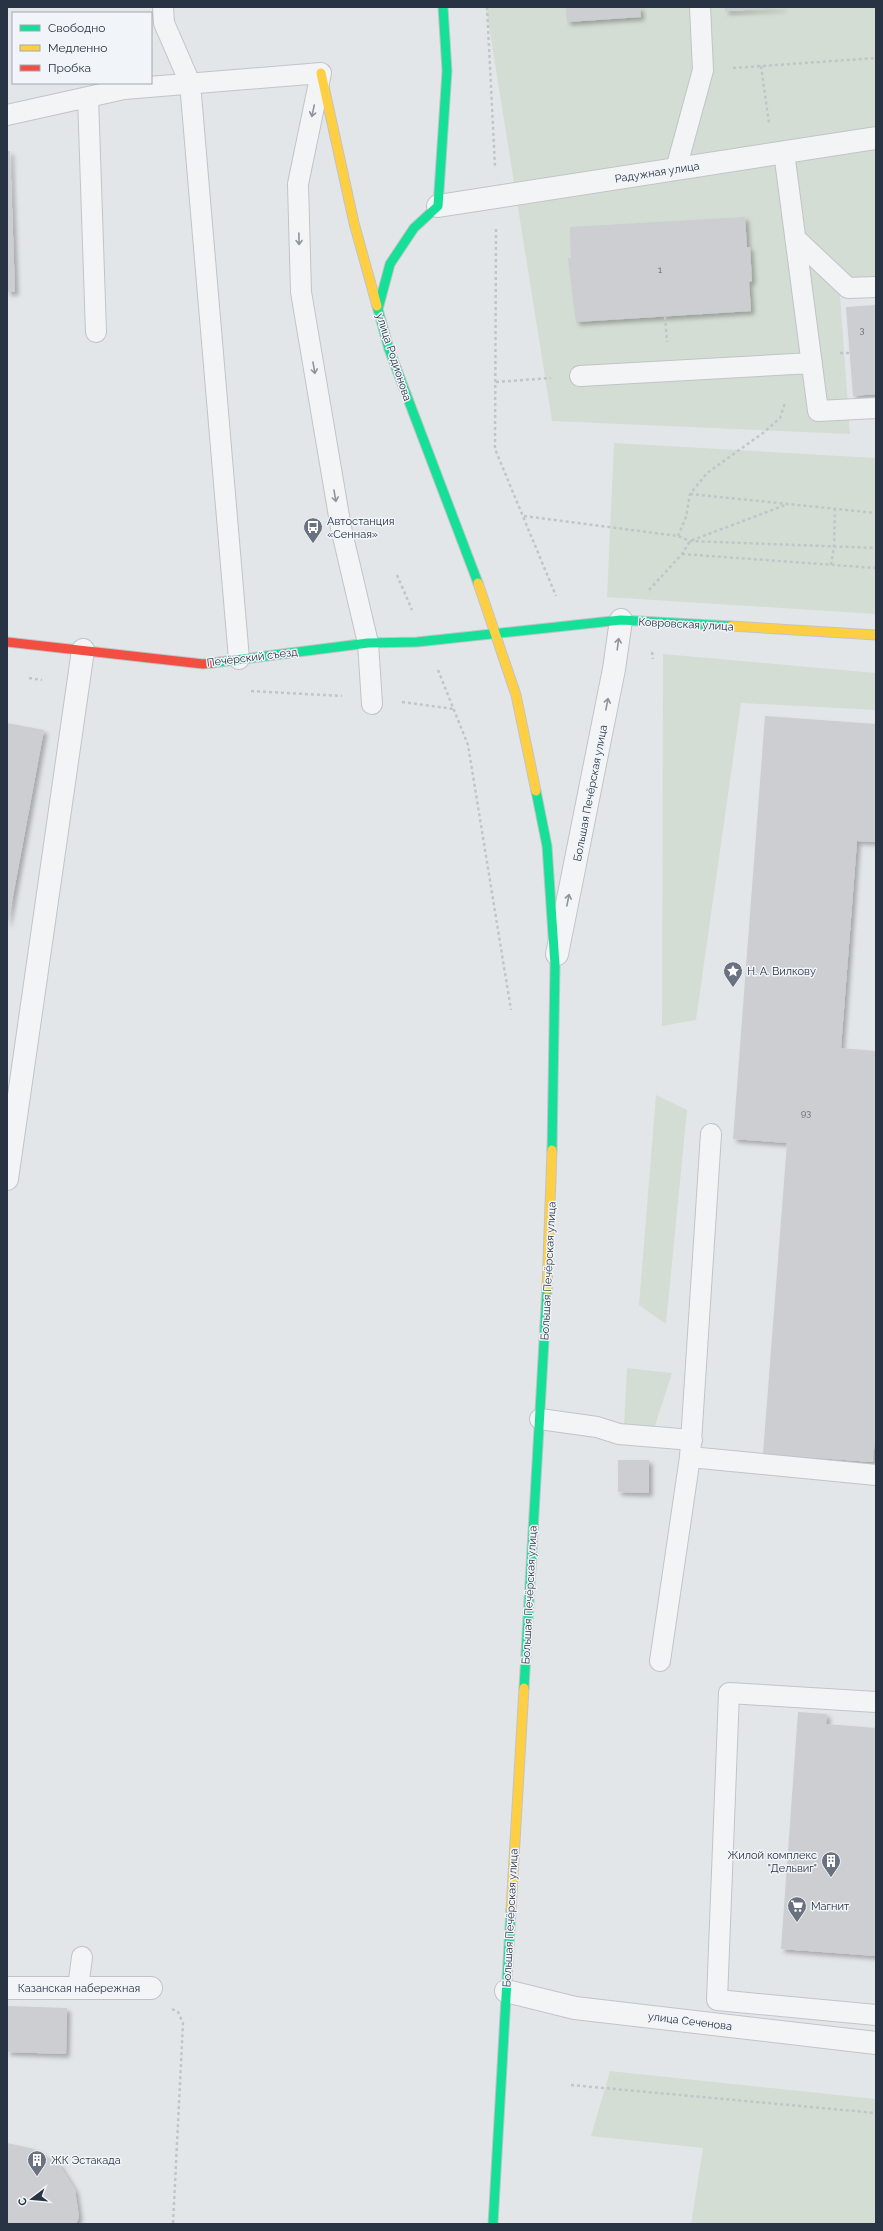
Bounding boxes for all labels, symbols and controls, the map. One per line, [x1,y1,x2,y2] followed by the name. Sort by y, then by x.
[12,12,152,84] legend
[48,21,105,35] text: Свободно
[48,41,107,55] text: Медленно
[48,61,91,75] text: Пробка
[309,104,317,117] one-way arrow
[614,159,700,186] street label: Радужная улица
[295,232,303,245] one-way arrow
[658,265,662,275] house number: 1
[373,312,414,403] street label: улица Родионова
[860,325,865,335] house number: 3
[310,361,318,374] one-way arrow
[332,489,340,502] one-way arrow
[327,515,394,541] place label: Автостанция «Сенная»
[302,516,324,544] bus stop icon: Автостанция «Сенная»
[638,616,734,633] street label: Ковровская улица
[614,638,622,651] one-way arrow
[206,645,299,670] street label: Печёрский съезд
[604,698,612,711] one-way arrow
[571,724,610,863] street label: Большая Печёрская улица
[565,894,573,907] one-way arrow
[722,960,744,988] place icon: Н. А. Вилкову
[747,965,816,978] place label: Н. А. Вилкову
[801,1108,811,1118] house number: 93
[538,1201,559,1341] street label: Большая Печёрская улица
[519,1525,540,1665] street label: Большая Печёрская улица
[500,1848,521,1988] street label: Большая Печёрская улица
[727,1849,817,1875] place label: Жилой комплекс "Дельвиг"
[820,1850,842,1878] building icon: Жилой комплекс "Дельвиг"
[786,1895,808,1923] supermarket icon: Магнит
[811,1900,850,1913] place label: Магнит
[18,1982,140,1995] street label: Казанская набережная
[647,2010,733,2033] street label: улица Сеченова
[26,2149,48,2177] building icon: ЖК Эстакада
[51,2154,121,2167] place label: ЖК Эстакада
[12,2179,52,2219] north arrow
[15,2196,30,2207] text: С

